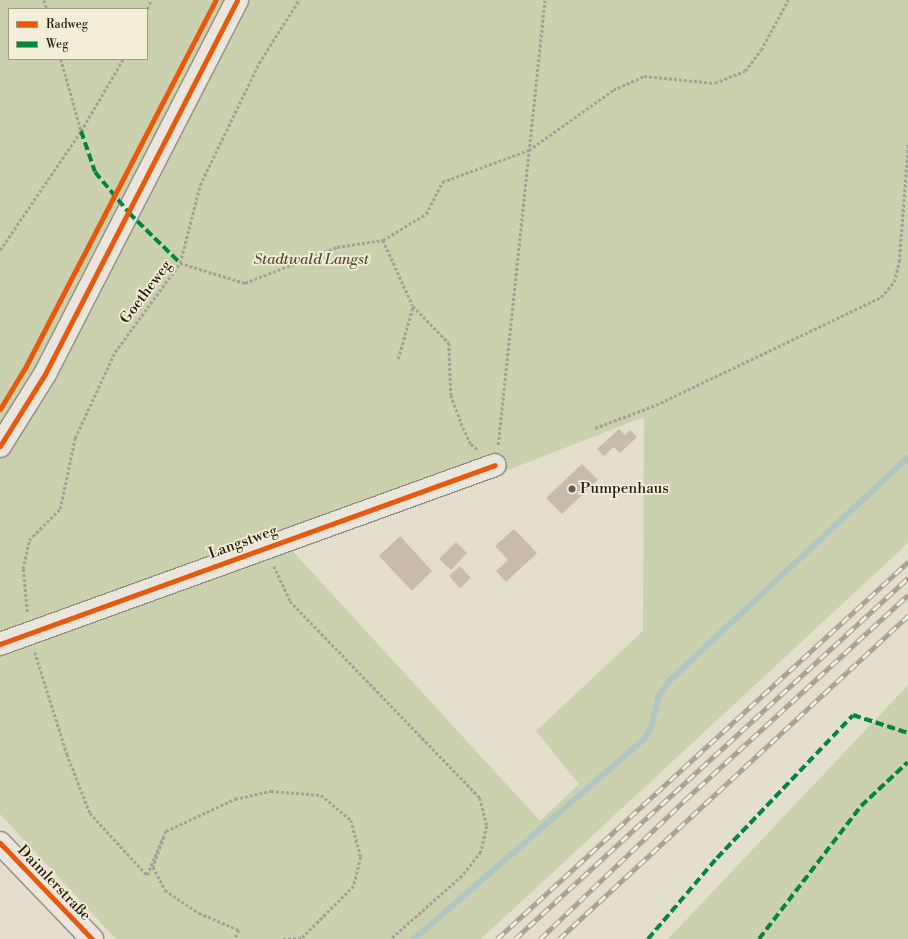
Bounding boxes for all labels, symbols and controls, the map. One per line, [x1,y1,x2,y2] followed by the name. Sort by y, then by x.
[8,8,148,60] legend
[46,17,88,32] text: Radweg
[46,37,68,52] text: Weg
[253,251,369,269] park label: Stadtwald Langst
[116,257,176,327] street label: Goetheweg
[580,480,669,498] place label: Pumpenhaus
[567,484,577,494] marker: Pumpenhaus
[206,521,280,563] street label: Langstweg
[14,842,94,924] street label: Daimlerstraße

